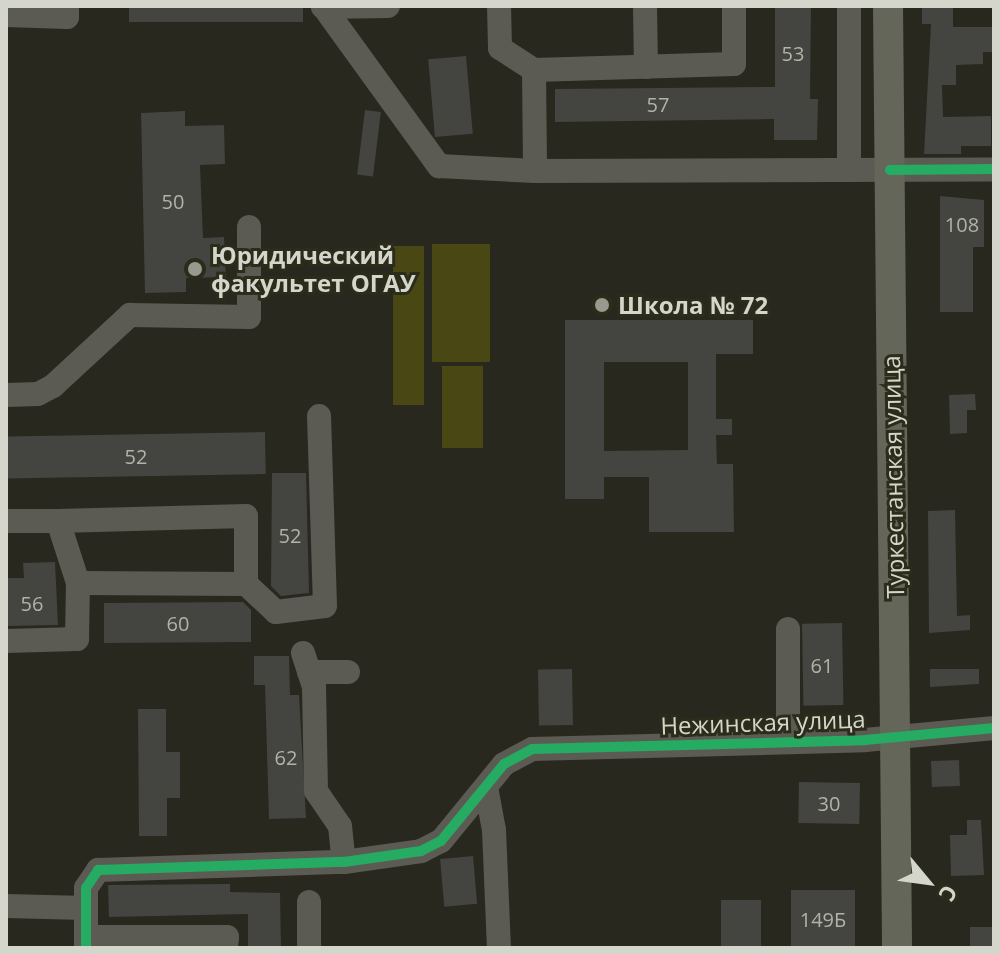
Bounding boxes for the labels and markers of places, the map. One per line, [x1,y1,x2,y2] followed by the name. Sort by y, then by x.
[211,241,416,297] place label: Юридический факультет ОГАУ
[186,260,204,278] marker: Юридический факультет ОГАУ
[618,291,768,319] place label: Школа № 72
[593,296,611,314] marker: Школа № 72

